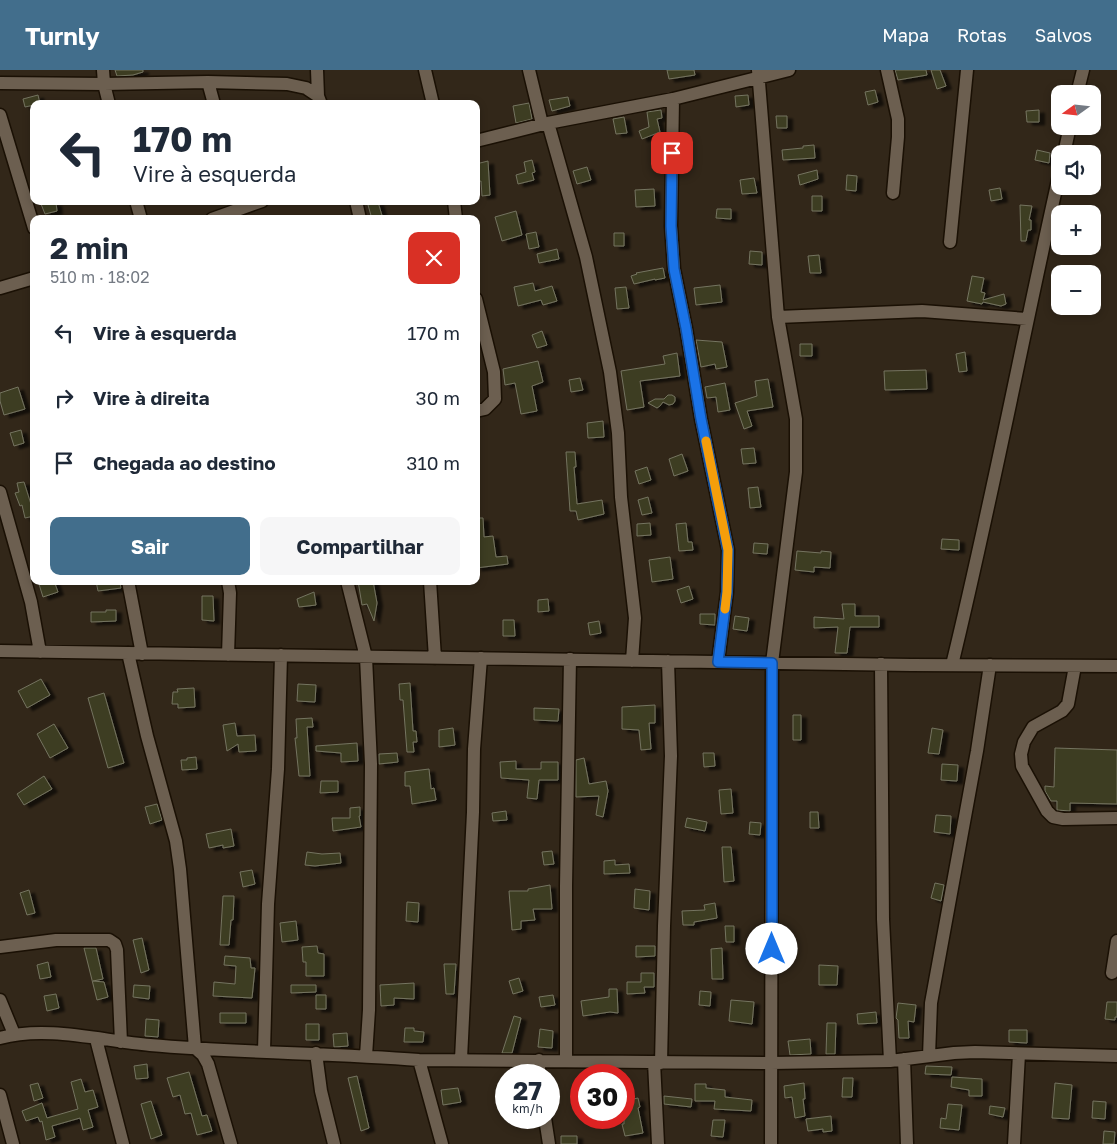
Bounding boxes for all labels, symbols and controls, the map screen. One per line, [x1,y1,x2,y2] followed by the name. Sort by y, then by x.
[25,21,100,50] text: Turnly
[882,24,929,46] text: Mapa
[957,24,1007,46] text: Rotas
[1035,24,1092,46] text: Salvos
[1051,85,1101,135] north arrow
[1051,85,1101,315] map controls
[133,118,232,160] text: 170 m
[50,120,115,185] icon: left
[651,132,693,174] pin
[658,139,686,167] icon: arrive
[1051,145,1101,195] button: sound
[133,160,297,187] text: Vire à esquerda
[1051,205,1101,255] button: +
[50,230,128,266] text: 2 min
[408,232,460,284] button: close
[1051,265,1101,315] button: −
[50,267,149,287] text: 510 m · 18:02
[50,319,78,347] icon: left
[93,321,236,344] text: Vire à esquerda
[407,321,460,344] text: 170 m
[50,384,78,412] icon: right
[93,386,210,409] text: Vire à direita
[416,386,460,409] text: 30 m
[50,449,78,477] icon: arrive
[93,451,276,474] text: Chegada ao destino
[406,451,460,474] text: 310 m
[50,517,250,575] button: Sair
[260,517,460,575] button: Compartilhar
[745,922,797,974] position arrow
[570,1064,635,1129] speed limit sign: 30
[513,1075,542,1106] text: 27
[512,1101,543,1116] text: km/h

